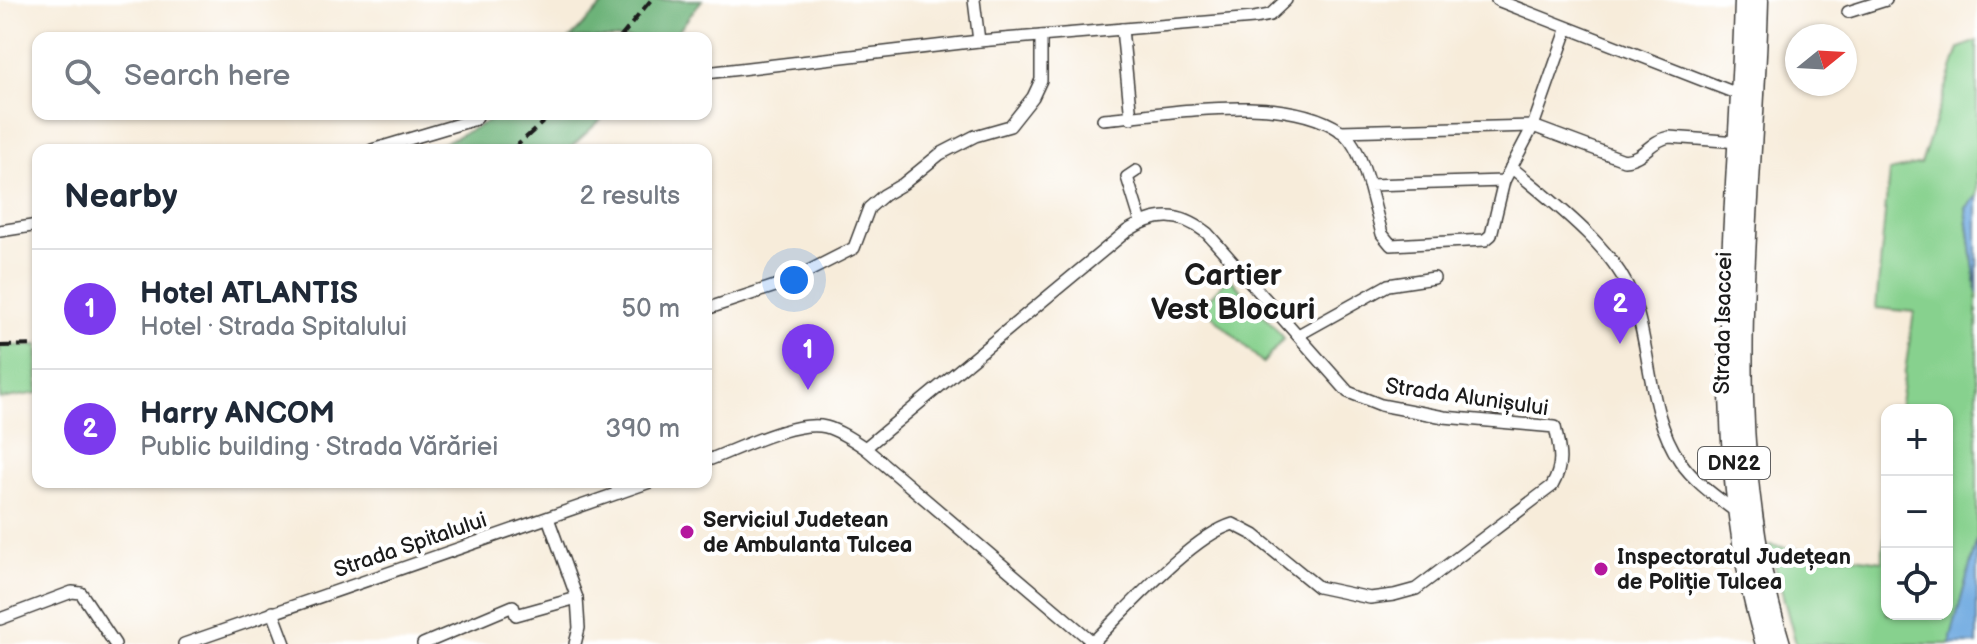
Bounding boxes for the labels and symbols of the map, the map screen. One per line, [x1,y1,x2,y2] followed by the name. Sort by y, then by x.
[1785,24,1857,96] north arrow
[1709,251,1738,395] street label: Strada Isaccei
[1151,258,1315,328] district label: Cartier Vest Blocuri
[774,260,814,300] your location
[1594,278,1646,344] pin: 2
[782,324,834,390] pin: 1
[1383,373,1550,422] street label: Strada Alunișului
[1698,447,1770,479] road number: DN22
[331,507,490,584] street label: Strada Spitalului
[703,507,912,559] place label: Serviciul Judetean de Ambulanta Tulcea
[678,523,696,541] marker: Serviciul Judetean de Ambulanta Tulcea
[1617,544,1851,596] place label: Inspectoratul Județean de Poliție Tulcea
[1592,560,1610,578] marker: Inspectoratul Județean de Poliție Tulcea

